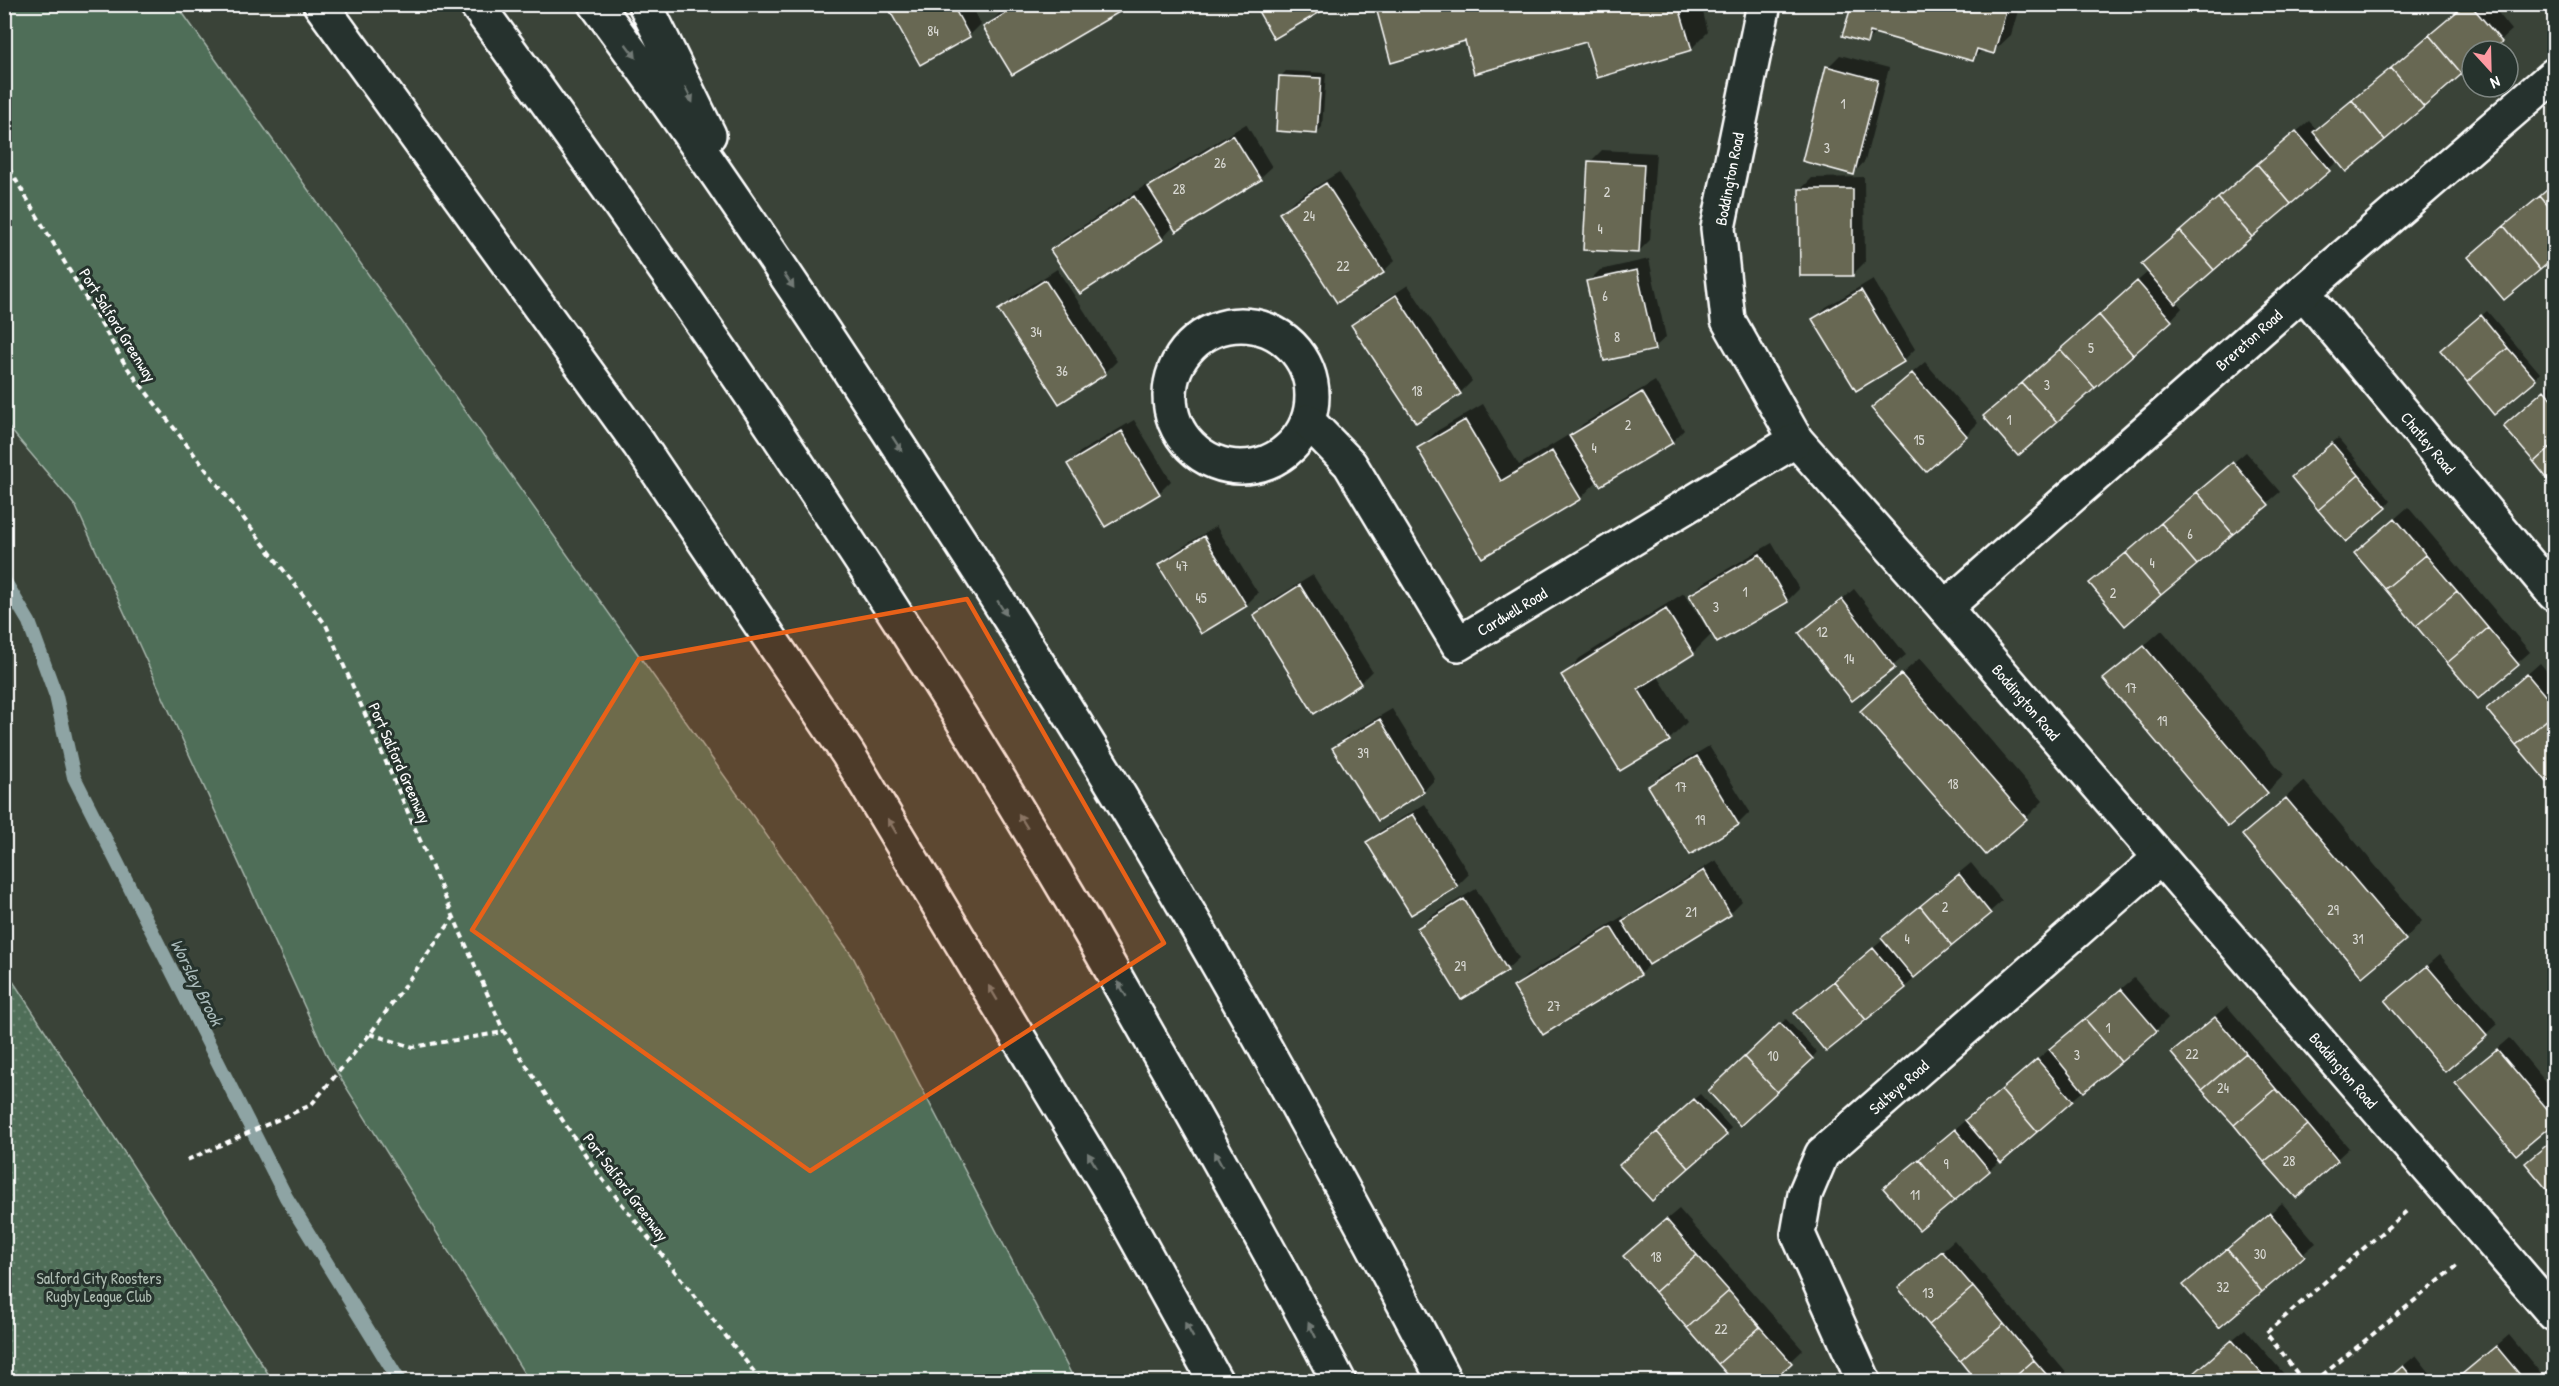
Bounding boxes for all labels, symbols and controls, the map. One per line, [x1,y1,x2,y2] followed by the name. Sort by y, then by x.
[927,21,939,40] house number: 84
[2460,39,2520,99] north arrow
[625,44,637,59] one-way arrow
[2487,71,2504,95] text: N
[685,86,694,103] one-way arrow
[1840,94,1846,113] house number: 1
[1709,131,1749,227] street label: Boddington Road
[1824,138,1830,157] house number: 3
[1214,153,1226,172] house number: 26
[1173,179,1185,198] house number: 28
[1604,182,1611,201] house number: 2
[1303,206,1315,225] house number: 24
[1597,219,1603,238] house number: 4
[1336,256,1350,275] house number: 22
[74,264,162,386] street label: Port Salford Greenway
[783,273,795,289] one-way arrow
[1602,286,1608,305] house number: 6
[2210,304,2287,375] street label: Brereton Road
[1030,322,1042,341] house number: 34
[1614,327,1620,346] house number: 8
[2088,338,2094,357] house number: 5
[1056,361,1068,380] house number: 36
[2044,375,2050,394] house number: 3
[1411,381,1423,400] house number: 18
[2396,407,2461,478] street label: Chatley Road
[2006,410,2012,429] house number: 1
[1625,415,1632,434] house number: 2
[1913,430,1925,449] house number: 15
[891,436,902,452] one-way arrow
[1591,438,1597,457] house number: 4
[2187,524,2193,543] house number: 6
[2149,553,2155,572] house number: 4
[1176,556,1188,575] house number: 47
[1473,582,1551,641] street label: Cardwell Road
[1742,582,1748,601] house number: 1
[2110,583,2117,602] house number: 2
[1195,588,1207,607] house number: 45
[1713,597,1719,616] house number: 3
[997,600,1008,616] one-way arrow
[1816,622,1828,641] house number: 12
[1844,649,1854,668] house number: 14
[1987,659,2065,745] street label: Boddington Road
[2125,678,2137,697] house number: 17
[364,699,437,827] street label: Port Salford Greenway
[2157,711,2167,730] house number: 19
[1357,743,1369,762] house number: 39
[1947,774,1959,793] house number: 18
[1675,777,1687,796] house number: 17
[1695,810,1705,829] house number: 19
[1017,813,1028,829] one-way arrow
[886,818,897,834] one-way arrow
[1942,897,1949,916] house number: 2
[2327,900,2339,919] house number: 29
[1685,902,1697,921] house number: 21
[1904,929,1910,948] house number: 4
[2352,929,2364,948] house number: 31
[165,934,230,1031] water label: Worsley Brook
[1454,956,1466,975] house number: 29
[1117,980,1127,997] one-way arrow
[987,985,998,1001] one-way arrow
[1547,996,1561,1015] house number: 27
[2105,1018,2111,1037] house number: 1
[2305,1027,2383,1113] street label: Boddington Road
[2185,1044,2199,1063] house number: 22
[2074,1045,2080,1064] house number: 3
[1767,1046,1779,1065] house number: 10
[1864,1055,1933,1119] street label: Salteye Road
[2217,1078,2229,1097] house number: 24
[578,1129,674,1246] street label: Port Salford Greenway
[1213,1150,1223,1167] one-way arrow
[2283,1151,2295,1170] house number: 28
[1087,1152,1098,1168] one-way arrow
[1943,1154,1949,1173] house number: 9
[1910,1185,1920,1204] house number: 11
[2254,1244,2266,1263] house number: 30
[1650,1247,1662,1266] house number: 18
[37,1267,161,1307] park label: Salford City Roosters Rugby League Club
[2217,1277,2230,1296] house number: 32
[1922,1283,1934,1302] house number: 13
[1714,1319,1728,1338] house number: 22
[1307,1321,1317,1338] one-way arrow
[1183,1322,1194,1338] one-way arrow

